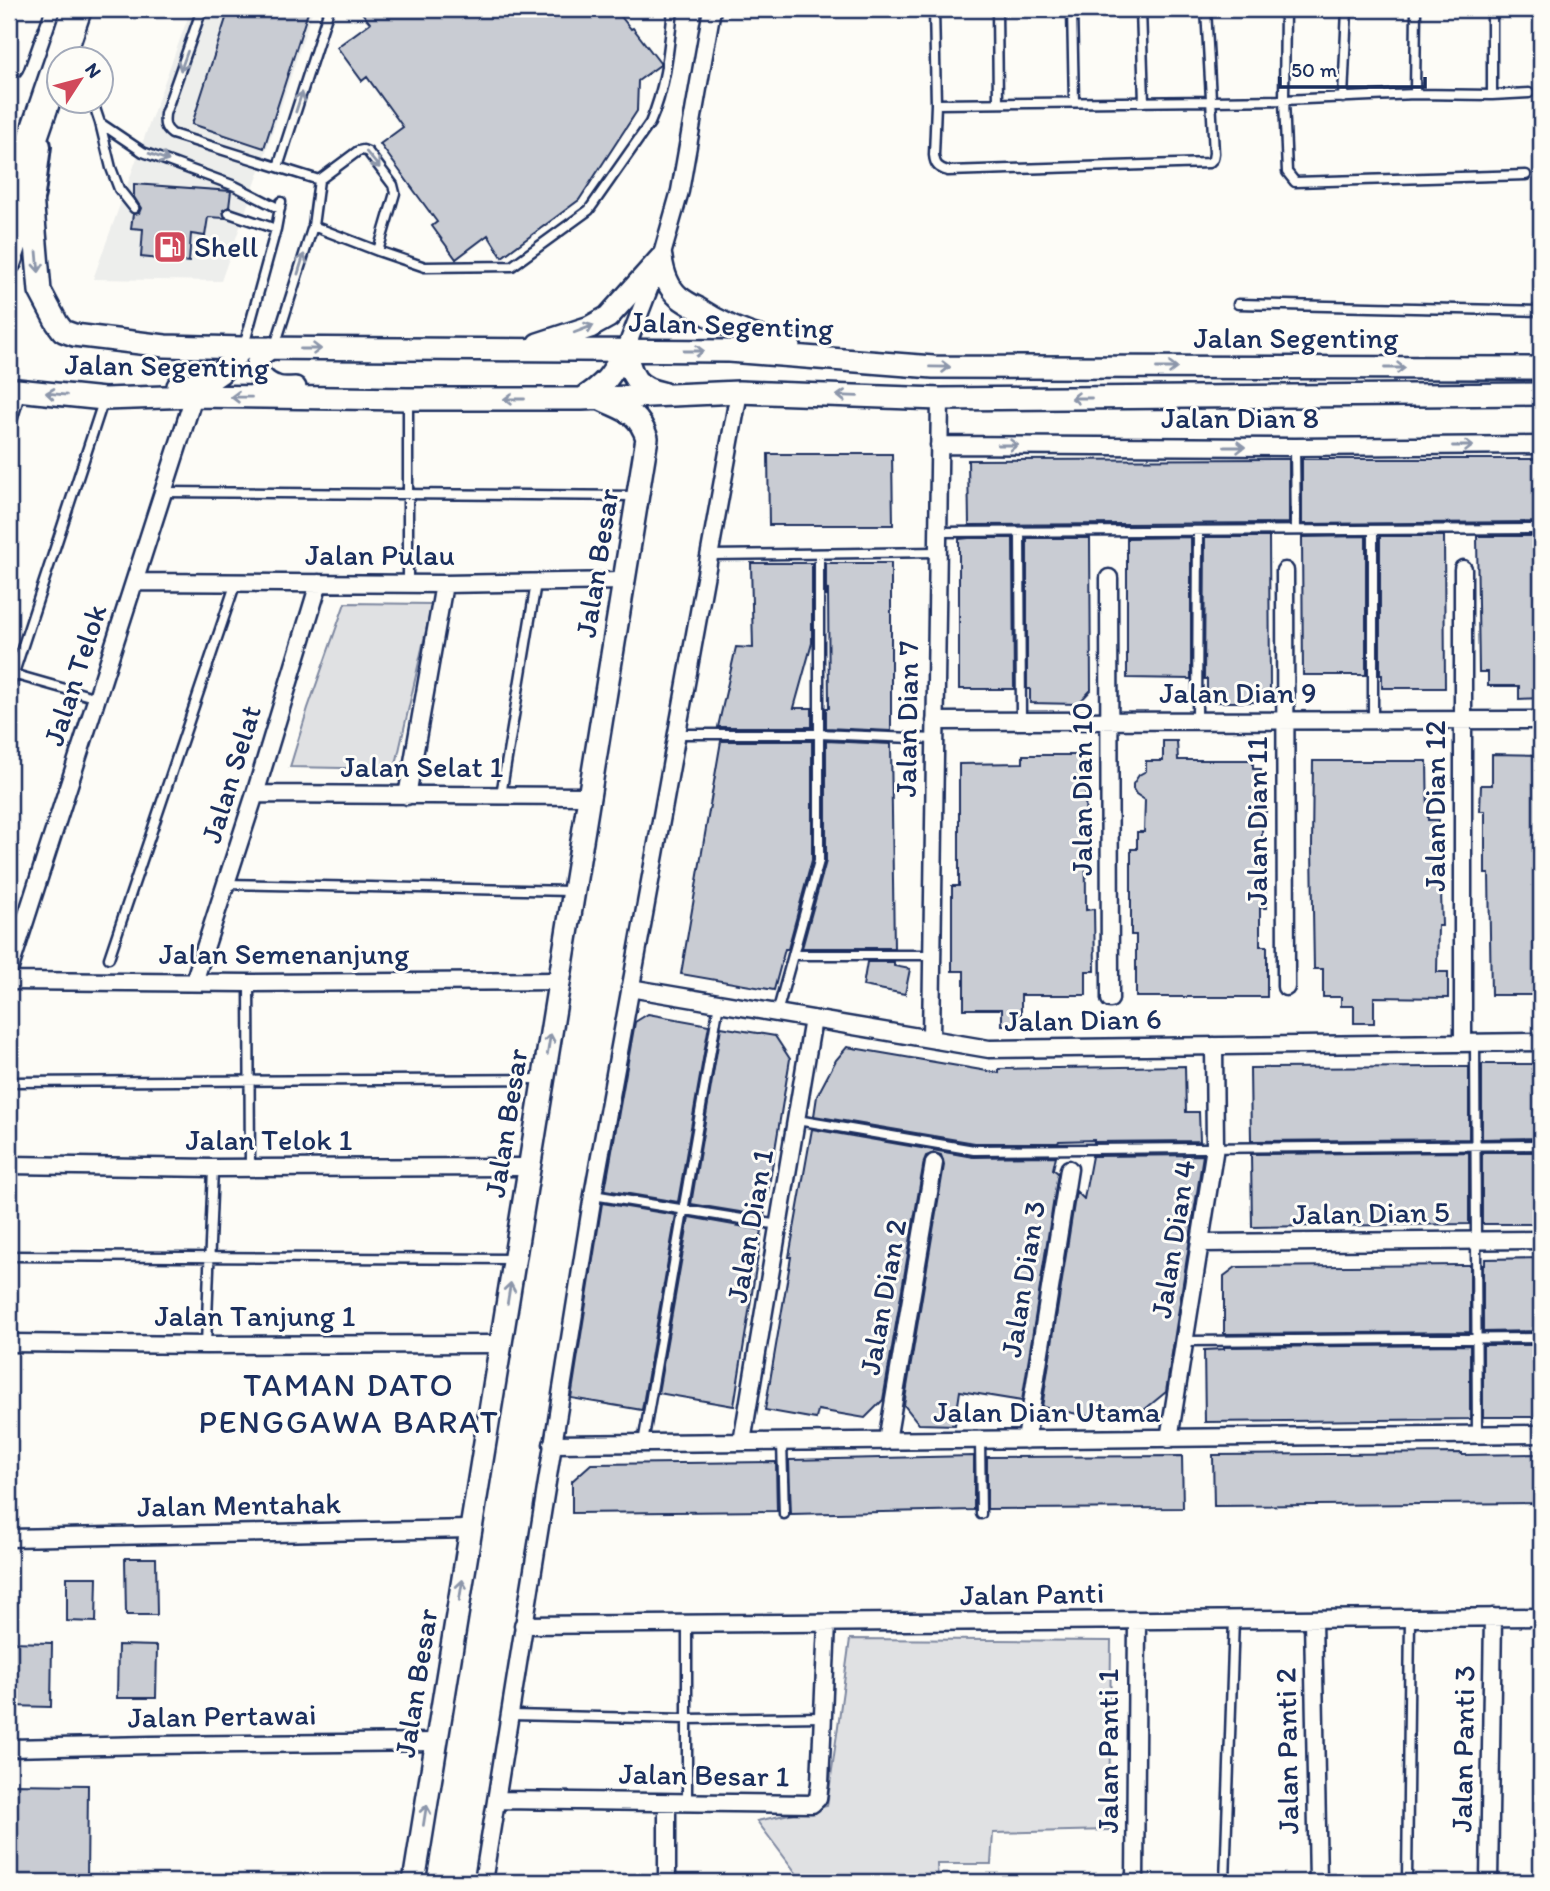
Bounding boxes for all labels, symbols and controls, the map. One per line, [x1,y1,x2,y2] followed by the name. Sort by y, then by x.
[46,46,116,116] north arrow
[1280,46,1426,90] scale bar
[176,50,189,72] one-way arrow
[1291,57,1338,82] text: 50 m
[80,58,106,82] text: N
[294,91,306,113] one-way arrow
[365,151,381,169] one-way arrow
[147,152,169,165] one-way arrow
[151,228,189,266] fuel station icon: Shell
[194,228,259,265] place label: Shell
[32,250,45,272] one-way arrow
[295,253,308,275] one-way arrow
[628,302,835,347] street label: Jalan Segenting
[1194,319,1399,356] street label: Jalan Segenting
[572,321,594,334] one-way arrow
[300,342,323,356] one-way arrow
[682,344,705,358] one-way arrow
[64,345,270,386] street label: Jalan Segenting
[928,361,951,374] one-way arrow
[1155,361,1178,375] one-way arrow
[1383,361,1406,375] one-way arrow
[45,387,68,400] one-way arrow
[836,389,859,402] one-way arrow
[230,390,253,404] one-way arrow
[1070,391,1093,405] one-way arrow
[503,392,526,406] one-way arrow
[1161,399,1319,436] street label: Jalan Dian 8
[996,438,1019,452] one-way arrow
[1451,439,1474,453] one-way arrow
[1223,440,1246,453] one-way arrow
[566,486,627,640] street label: Jalan Besar
[305,536,455,573] street label: Jalan Pulau
[34,599,115,750] street label: Jalan Telok
[887,640,926,798] street label: Jalan Dian 7
[1159,674,1317,711] street label: Jalan Dian 9
[192,700,269,847] street label: Jalan Selat
[1063,702,1100,876] street label: Jalan Dian 10
[1416,720,1453,892] street label: Jalan Dian 12
[1238,736,1275,906] street label: Jalan Dian 11
[341,748,504,785] street label: Jalan Selat 1
[159,935,410,972] street label: Jalan Semenanjung
[1004,1000,1162,1039] street label: Jalan Dian 6
[543,1033,556,1056] one-way arrow
[475,1046,536,1200] street label: Jalan Besar
[186,1121,353,1158] street label: Jalan Telok 1
[718,1146,781,1306] street label: Jalan Dian 1
[1142,1157,1203,1321] street label: Jalan Dian 4
[1292,1193,1450,1232] street label: Jalan Dian 5
[992,1198,1053,1360] street label: Jalan Dian 3
[851,1216,914,1378] street label: Jalan Dian 2
[503,1282,516,1305] one-way arrow
[154,1297,356,1334] street label: Jalan Tanjung 1
[198,1366,500,1441] district label: TAMAN DATO PENGGAWA BARAT
[933,1393,1161,1430] street label: Jalan Dian Utama
[137,1484,342,1525] street label: Jalan Mentahak
[960,1574,1104,1613] street label: Jalan Panti
[455,1579,468,1602] one-way arrow
[385,1606,446,1760] street label: Jalan Besar
[1443,1665,1482,1833] street label: Jalan Panti 3
[1267,1667,1306,1835] street label: Jalan Panti 2
[1089,1668,1126,1833] street label: Jalan Panti 1
[127,1695,317,1736] street label: Jalan Pertawai
[618,1755,790,1794] street label: Jalan Besar 1
[419,1804,432,1827] one-way arrow

